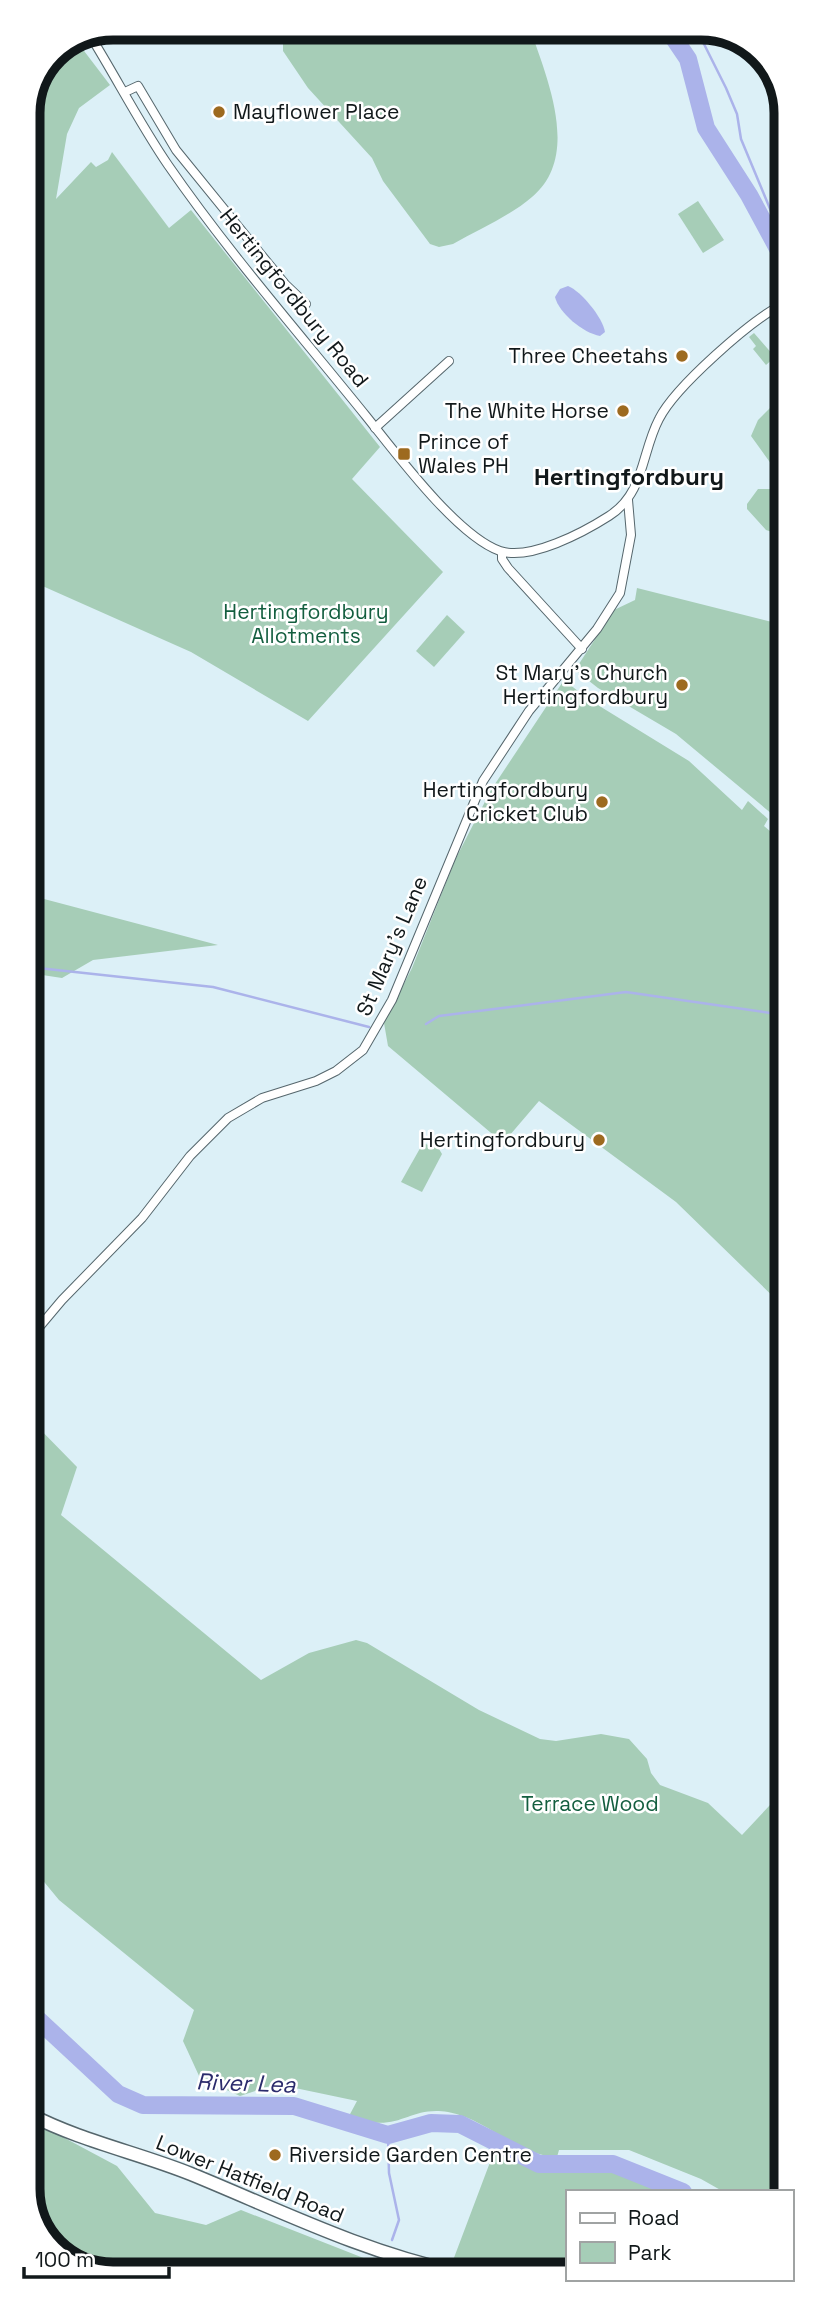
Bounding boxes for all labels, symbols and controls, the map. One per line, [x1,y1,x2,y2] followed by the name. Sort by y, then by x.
[233,98,399,125] place label: Mayflower Place
[211,104,227,120] marker: Mayflower Place
[214,203,375,393] street label: Hertingfordbury Road
[509,342,668,369] place label: Three Cheetahs
[674,348,690,364] marker: Three Cheetahs
[445,397,609,424] place label: The White Horse
[615,403,631,419] marker: The White Horse
[418,428,509,479] place label: Prince of Wales PH
[396,446,412,462] marker: Prince of Wales PH
[534,461,724,492] district label: Hertingfordbury
[223,598,389,649] park label: Hertingfordbury Allotments
[495,659,668,710] place label: St Mary's Church Hertingfordbury
[674,677,690,693] marker: St Mary's Church Hertingfordbury
[423,776,588,827] place label: Hertingfordbury Cricket Club
[594,794,610,810] marker: Hertingfordbury Cricket Club
[350,872,433,1020] street label: St Mary's Lane
[420,1126,585,1153] place label: Hertingfordbury
[591,1132,607,1148] marker: Hertingfordbury
[521,1790,659,1817] park label: Terrace Wood
[196,2066,297,2100] water label: River Lea
[152,2128,348,2229] street label: Lower Hatfield Road
[289,2141,532,2168] place label: Riverside Garden Centre
[267,2147,283,2163] marker: Riverside Garden Centre
[566,2190,793,2281] legend
[628,2204,680,2231] text: Road
[24,2236,170,2280] scale bar
[628,2239,672,2266] text: Park
[35,2246,94,2273] text: 100 m

